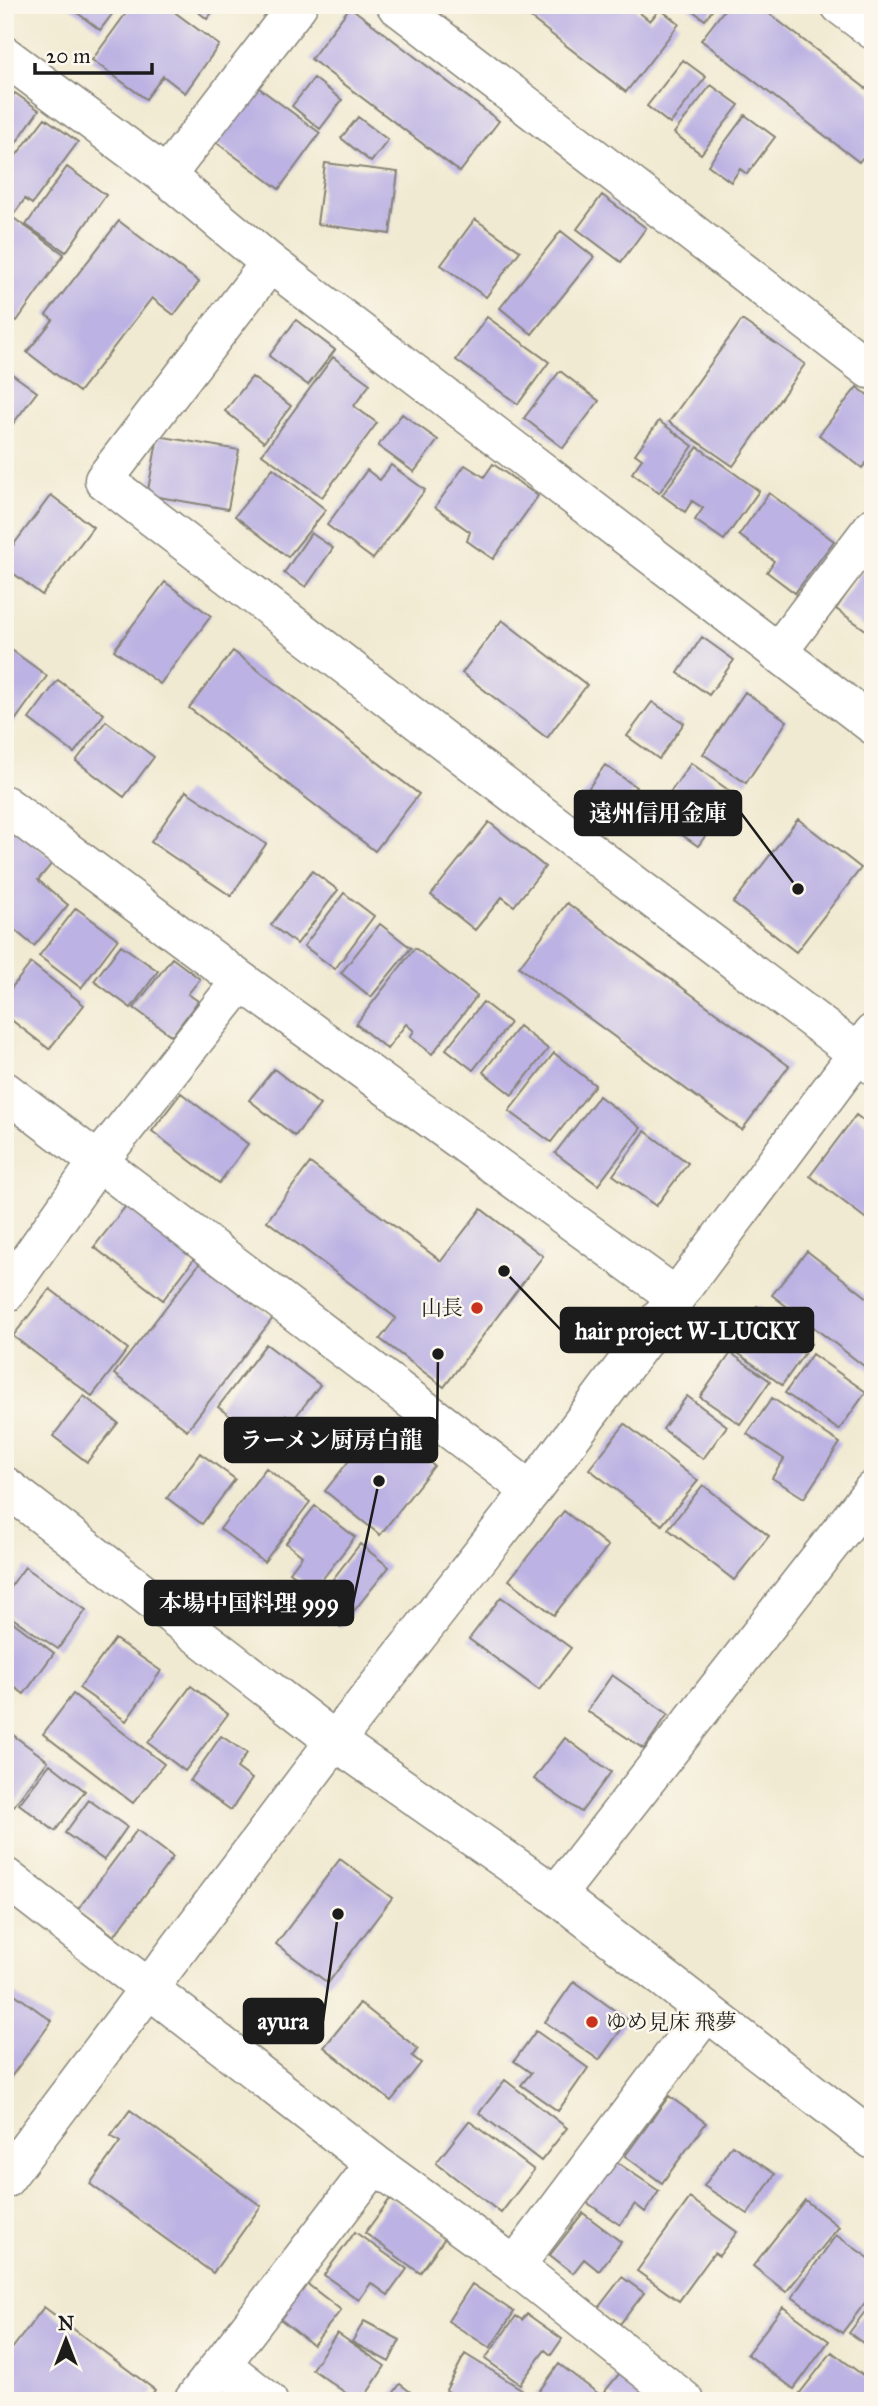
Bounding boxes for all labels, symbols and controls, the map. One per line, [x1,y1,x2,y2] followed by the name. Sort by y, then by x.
[35,32,152,76] scale bar
[46,43,91,69] text: 20 m
[575,791,741,835] callout: 遠州信用金庫
[589,799,727,827] text: 遠州信用金庫
[421,1295,463,1321] place label: 山長
[469,1300,485,1316] marker: 山長
[561,1308,813,1352] callout: hair project W-LUCKY
[574,1317,800,1346] text: hair project W-LUCKY
[225,1418,437,1462] callout: ラーメン厨房白龍
[240,1426,422,1454] text: ラーメン厨房白龍
[145,1581,353,1625] callout: 本場中国料理 999
[159,1589,339,1618] text: 本場中国料理 999
[244,1999,323,2043] callout: ayura
[258,2007,310,2036] text: ayura
[606,2009,737,2035] place label: ゆめ見床 飛夢
[584,2014,600,2030] marker: ゆめ見床 飛夢
[32,2304,102,2374] north arrow
[58,2312,74,2335] text: N

